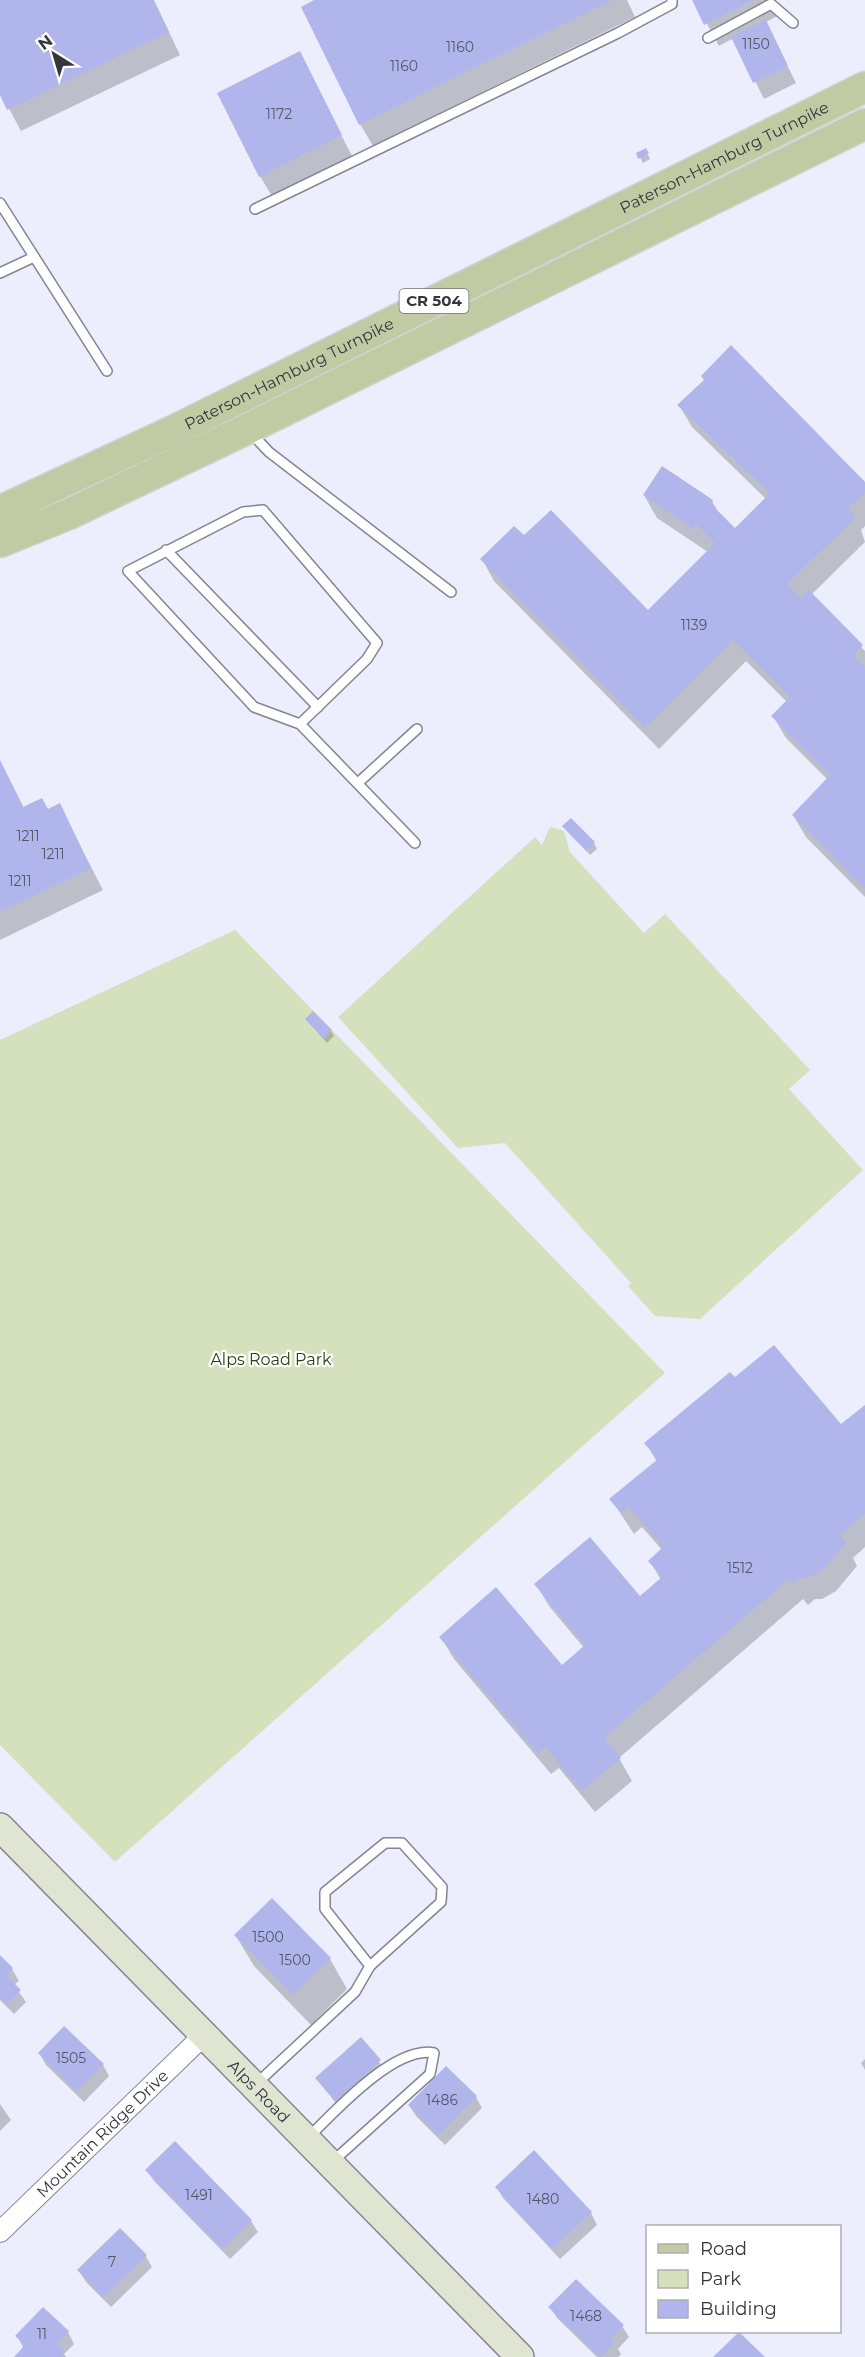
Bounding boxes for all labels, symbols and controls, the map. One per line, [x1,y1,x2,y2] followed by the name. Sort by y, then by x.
[24,24,84,84] north arrow
[34,31,56,54] text: N
[742,35,770,53] house number: 1150
[446,38,474,56] house number: 1160
[390,57,418,75] house number: 1160
[617,98,832,217] street label: Paterson-Hamburg Turnpike
[266,105,292,123] house number: 1172
[400,289,468,313] road number: CR 504
[181,314,397,434] street label: Paterson-Hamburg Turnpike
[681,616,707,634] house number: 1139
[16,827,40,845] house number: 1211
[41,845,65,863] house number: 1211
[8,872,32,890] house number: 1211
[210,1350,332,1369] park label: Alps Road Park
[727,1559,753,1577] house number: 1512
[252,1928,284,1946] house number: 1500
[279,1951,311,1969] house number: 1500
[56,2049,86,2067] house number: 1505
[224,2056,294,2127] street label: Alps Road
[33,2066,172,2201] street label: Mountain Ridge Drive
[426,2091,458,2109] house number: 1486
[185,2186,213,2204] house number: 1491
[527,2190,559,2208] house number: 1480
[646,2225,841,2333] legend
[700,2238,747,2260] text: Road
[108,2253,116,2271] house number: 7
[700,2268,741,2290] text: Park
[700,2298,777,2320] text: Building
[570,2307,602,2325] house number: 1468
[37,2325,47,2343] house number: 11

